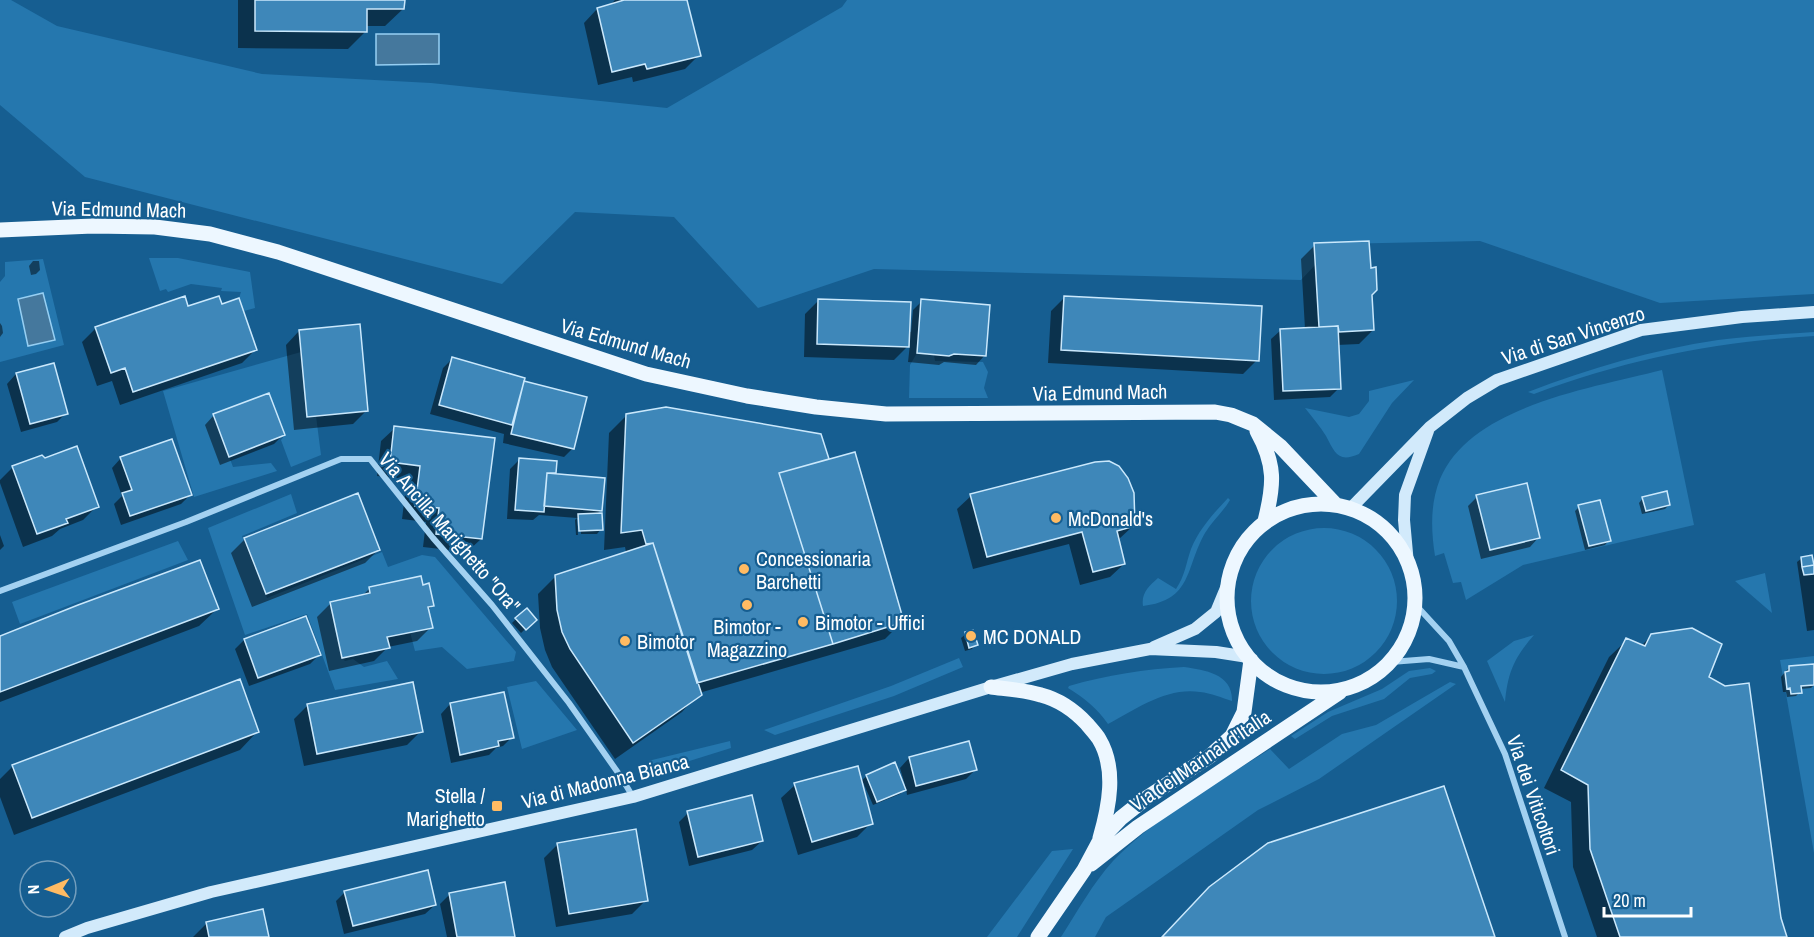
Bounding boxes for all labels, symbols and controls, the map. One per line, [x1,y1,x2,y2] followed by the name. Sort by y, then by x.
[51,194,187,224] street label: Via Edmund Mach
[1498,299,1648,371] street label: Via di San Vincenzo
[558,311,694,375] street label: Via Edmund Mach
[1032,377,1168,407] street label: Via Edmund Mach
[373,446,527,618] street label: Via Ancilla Marighetto "Ora"
[1068,505,1153,532] place label: McDonald's
[1049,511,1063,525] marker: McDonald's
[756,545,871,595] place label: Concessionaria Barchetti
[737,562,751,576] marker: Concessionaria Barchetti
[740,598,754,612] marker: Bimotor - Magazzino
[815,609,925,636] place label: Bimotor - Uffici
[707,613,787,663] place label: Bimotor - Magazzino
[796,615,810,629] marker: Bimotor - Uffici
[983,623,1081,650] place label: MC DONALD
[637,628,695,655] place label: Bimotor
[964,629,978,643] marker: MC DONALD
[618,634,632,648] marker: Bimotor
[1124,703,1276,817] street label: Via dei Marinai d'Italia
[1501,731,1567,859] street label: Via dei Viticoltori
[519,747,691,815] street label: Via di Madonna Bianca
[407,782,485,832] place label: Stella / Marighetto
[490,799,504,813] marker: Stella / Marighetto
[18,859,78,919] north arrow
[1604,880,1691,918] scale bar
[22,884,44,895] text: N
[1613,888,1646,913] text: 20 m

